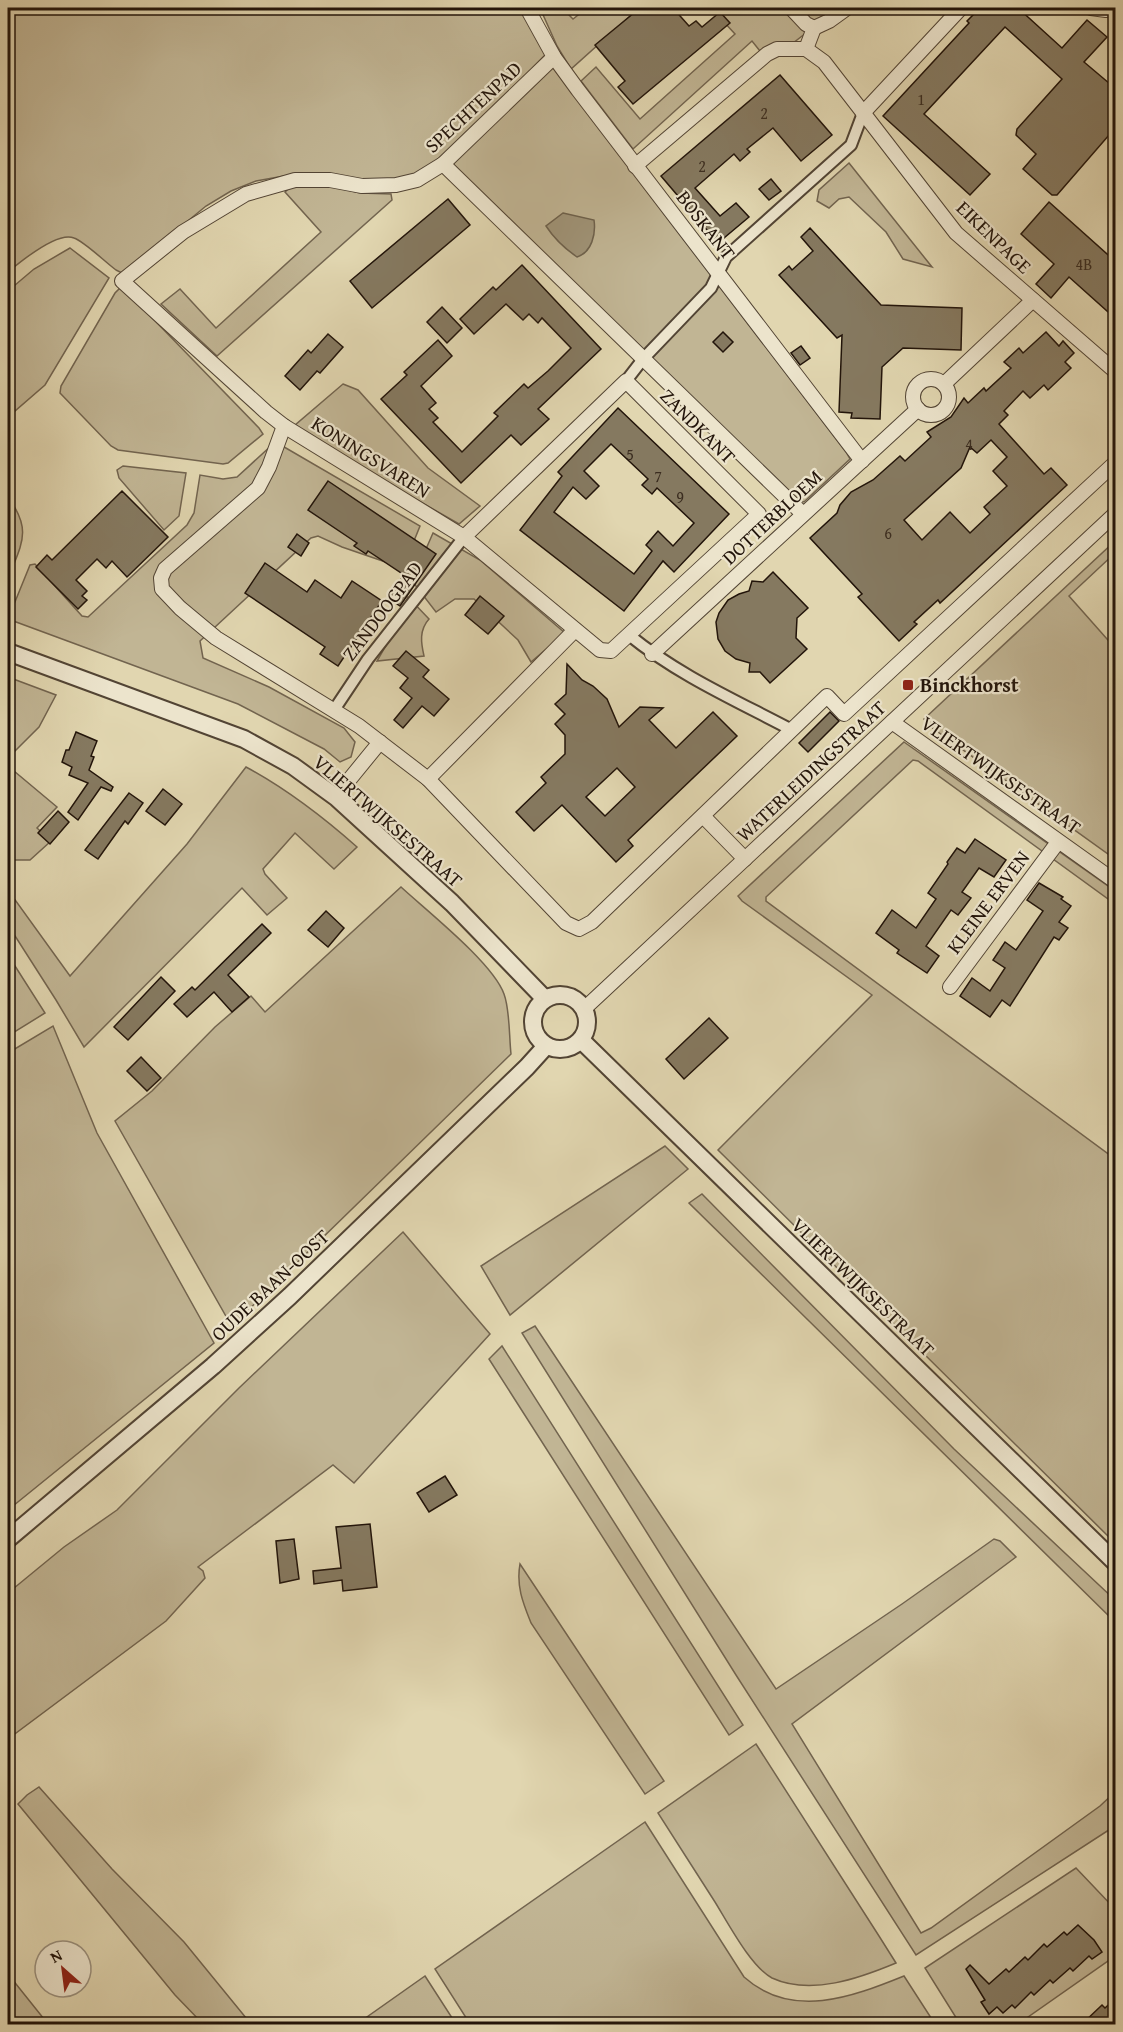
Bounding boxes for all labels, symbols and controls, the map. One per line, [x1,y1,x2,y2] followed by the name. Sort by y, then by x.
[418,54,528,159] street label: SPECHTENPAD
[917,87,925,111] house number: 1
[760,101,768,125] house number: 2
[698,154,706,178] house number: 2
[670,184,743,266] street label: BOSKANT
[950,193,1038,280] street label: EIKENPAGE
[1076,252,1092,276] house number: 4B
[654,381,743,470] street label: ZANDKANT
[306,408,436,505] street label: KONINGSVAREN
[965,432,973,456] house number: 4
[626,442,634,466] house number: 5
[715,462,828,571] street label: DOTTERBLOEM
[654,464,662,488] house number: 7
[676,485,684,509] house number: 9
[884,521,892,545] house number: 6
[335,555,429,667] street label: ZANDOOGPAD
[920,670,1019,699] place label: Binckhorst
[901,678,915,692] marker: Binckhorst
[729,693,892,848] street label: WATERLEIDINGSTRAAT
[915,708,1087,841] street label: VLIERTWIJKSESTRAAT
[307,747,469,894] street label: VLIERTWIJKSESTRAAT
[939,844,1036,959] street label: KLEINE ERVEN
[785,1210,942,1363] street label: VLIERTWIJKSESTRAAT
[204,1222,335,1347] street label: OUDE BAAN-OOST
[33,1939,93,1999] north arrow
[46,1943,67,1969] text: N

